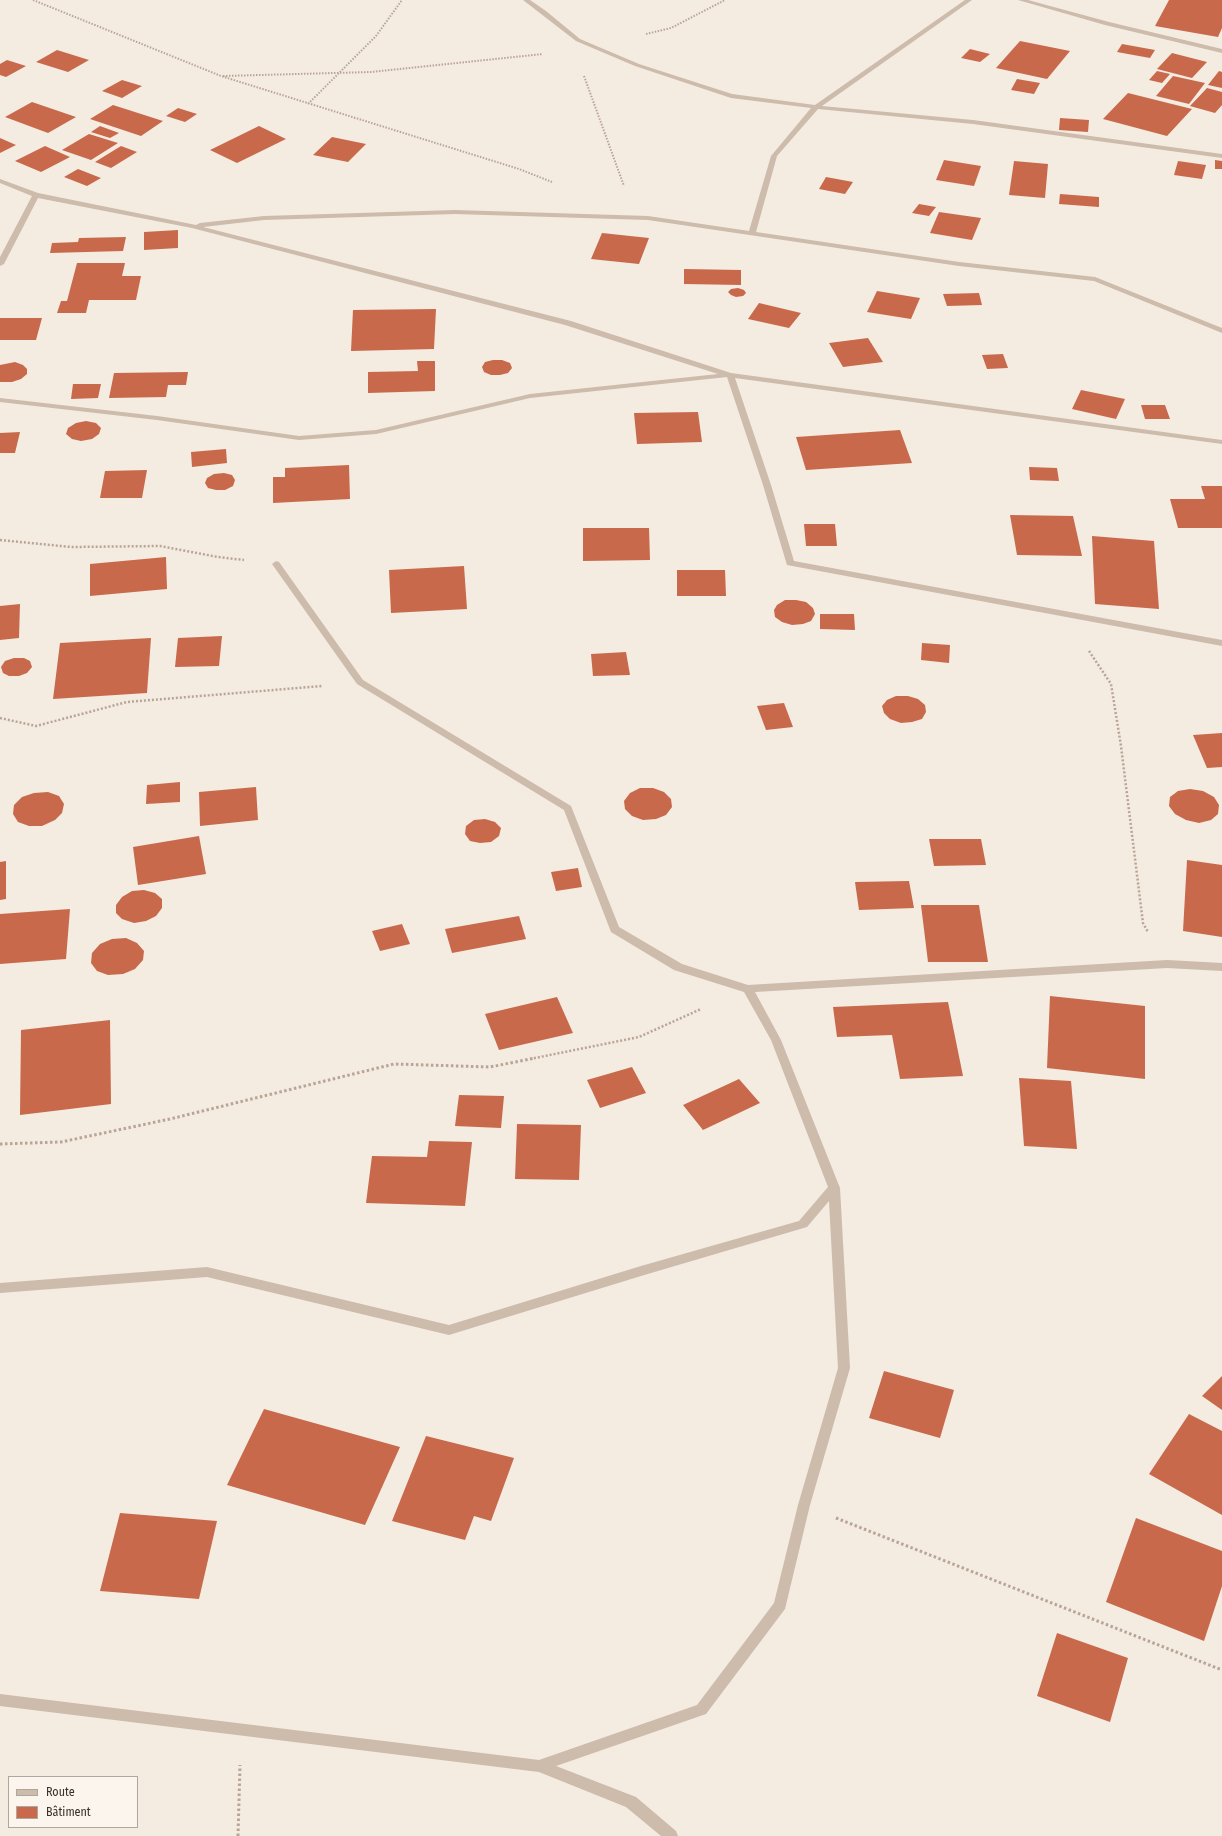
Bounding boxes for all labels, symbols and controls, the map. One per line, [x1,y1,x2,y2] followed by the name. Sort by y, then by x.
[8,1776,138,1828] legend
[46,1785,75,1799] text: Route
[46,1805,91,1819] text: Bâtiment

